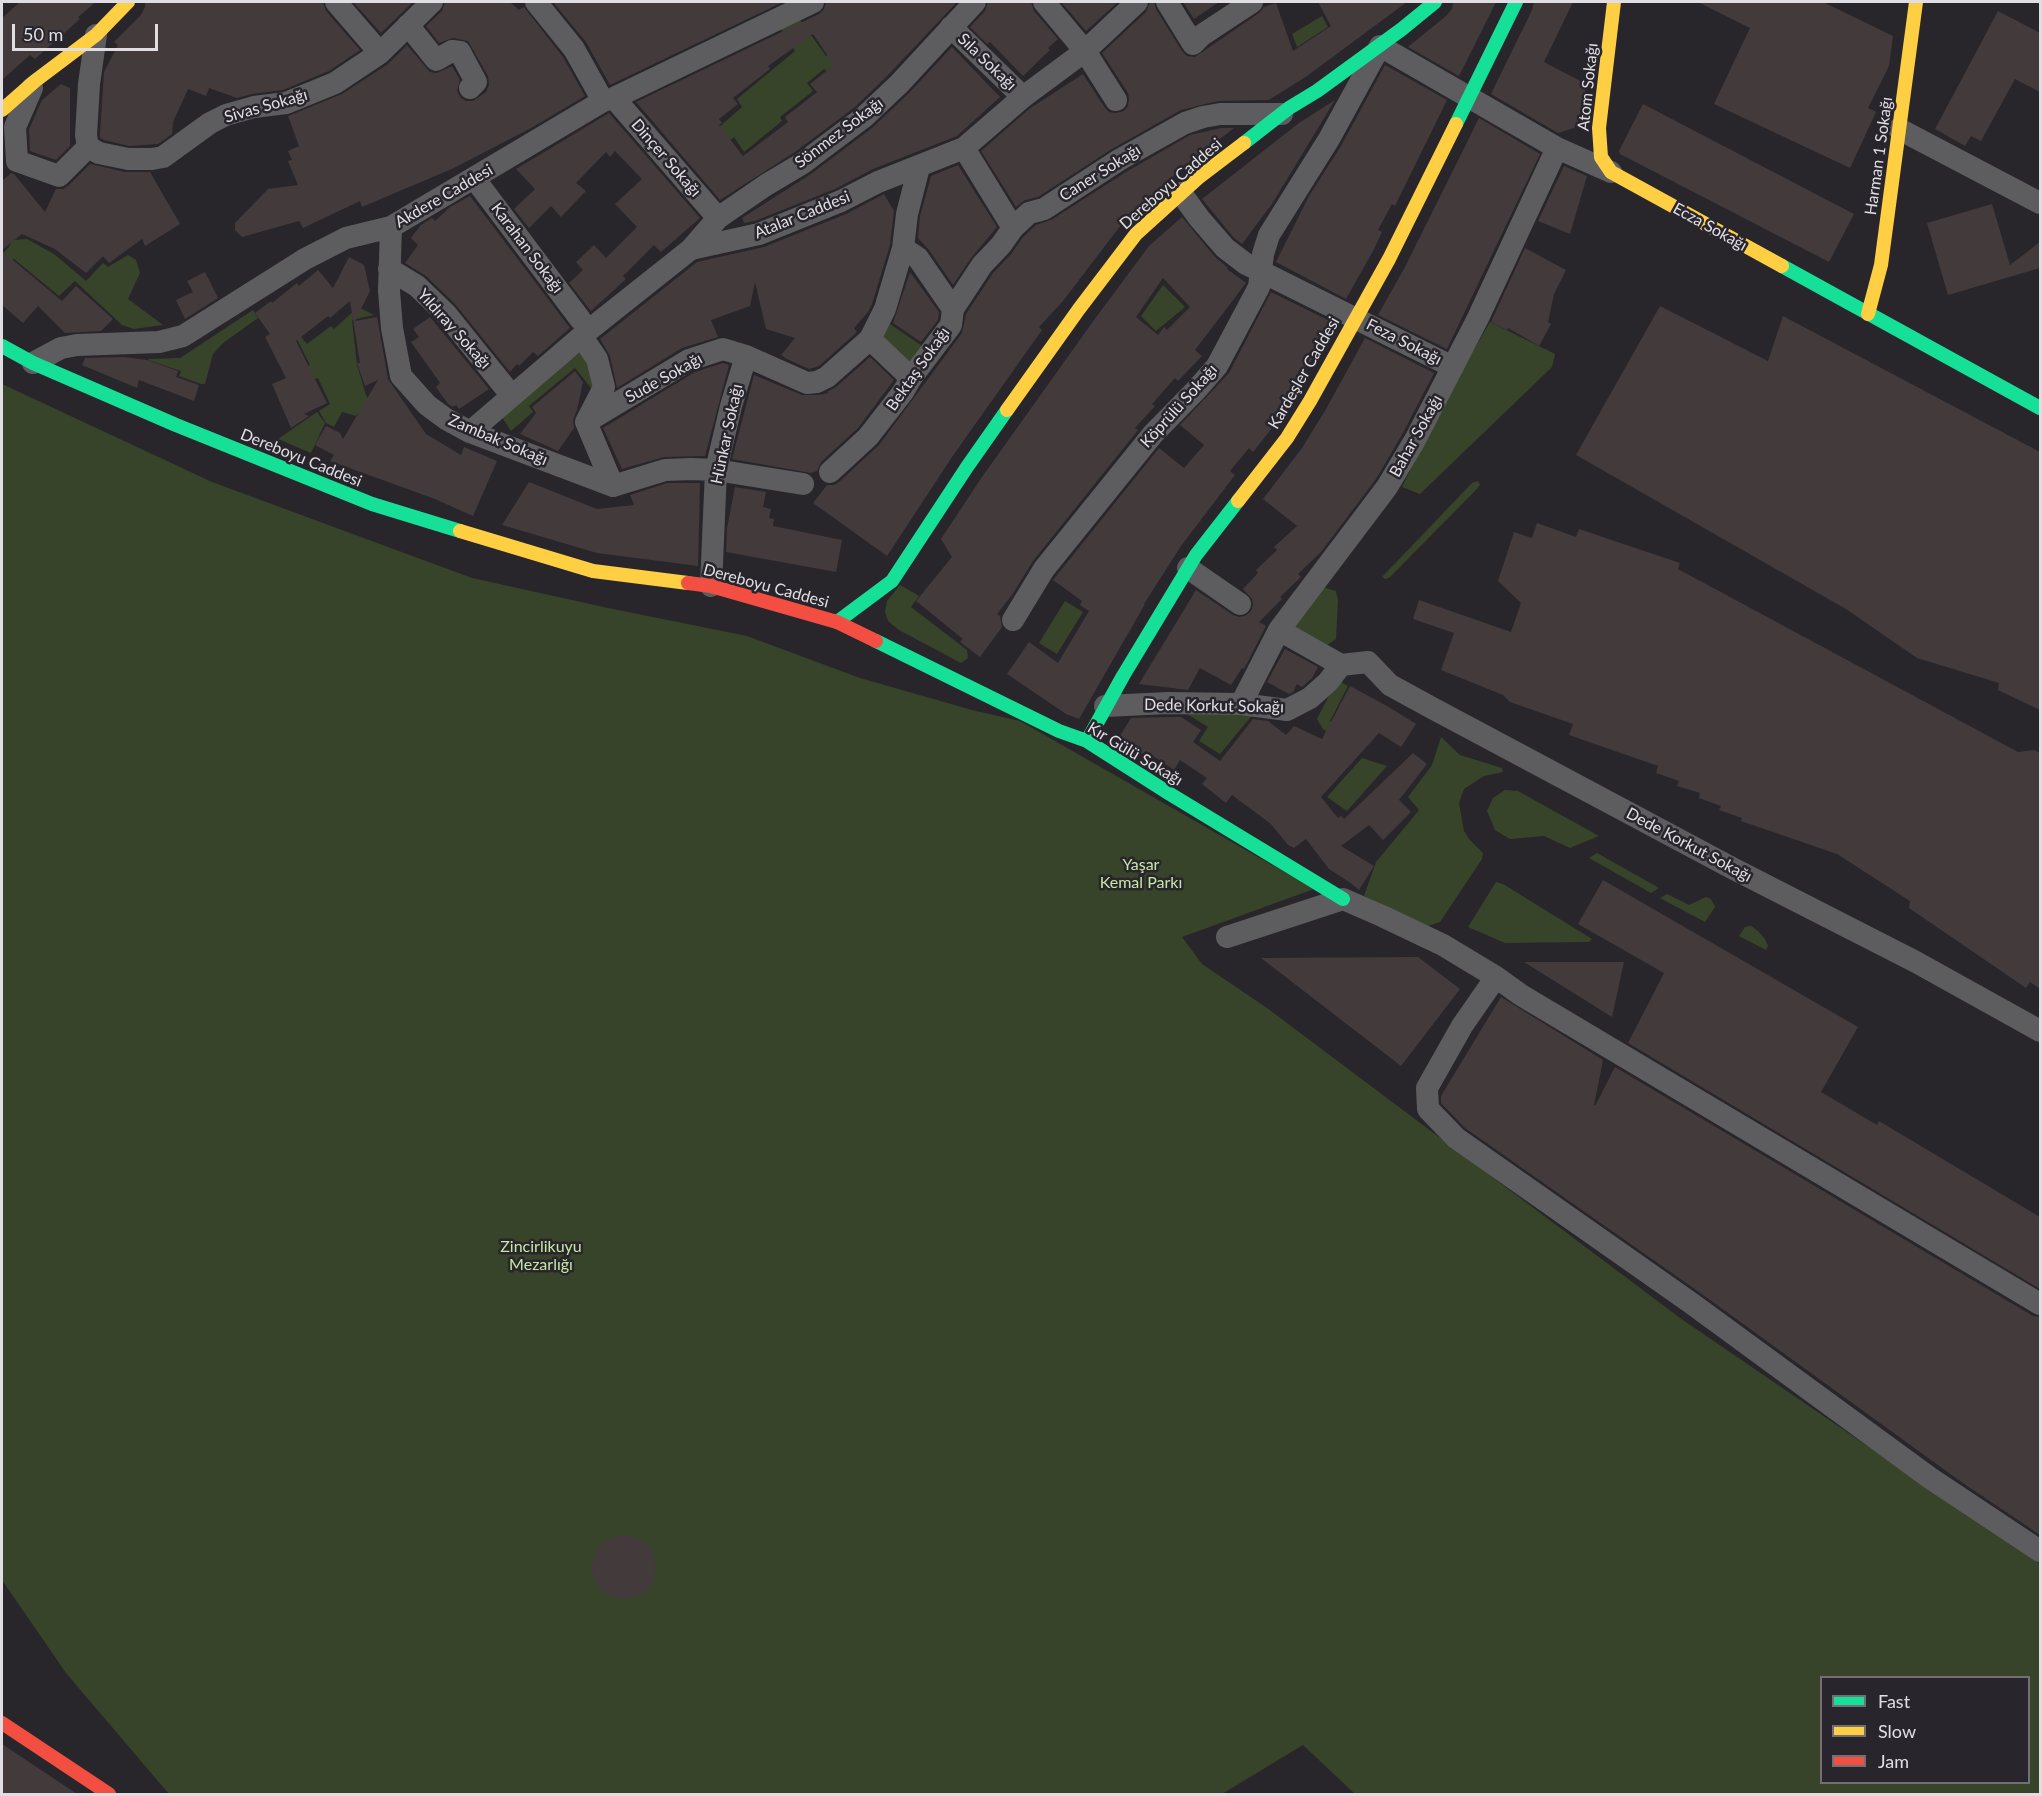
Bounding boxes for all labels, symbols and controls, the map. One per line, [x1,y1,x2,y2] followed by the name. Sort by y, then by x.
[15,12,160,50] scale bar
[23,23,63,45] text: 50 m
[954,29,1020,95] street label: Sıla Sokağı
[1574,42,1602,132] street label: Atom Sokağı
[222,85,310,127] street label: Sivas Sokağı
[791,94,887,172] street label: Sönmez Sokağı
[1861,96,1897,216] street label: Harman 1 Sokağı
[627,115,705,201] street label: Dinçer Sokağı
[1116,134,1226,234] street label: Dereboyu Caddesi
[1056,141,1144,205] street label: Caner Sokağı
[392,160,496,232] street label: Akdere Caddesi
[751,187,853,243] street label: Atalar Caddesi
[487,199,567,297] street label: Karahan Sokağı
[1670,199,1750,255] street label: Ecza Sokağı
[413,285,495,373] street label: Yıldıray Sokağı
[1264,314,1344,432] street label: Kardeşler Caddesi
[1363,315,1445,369] street label: Feza Sokağı
[882,324,954,414] street label: Bektaş Sokağı
[622,349,706,407] street label: Sude Sokağı
[1137,360,1221,452] street label: Köprülü Sokağı
[707,382,747,486] street label: Hünkar Sokağı
[1386,392,1446,480] street label: Bahar Sokağı
[446,410,550,470] street label: Zambak Sokağı
[237,425,365,491] street label: Dereboyu Caddesi
[701,560,831,612] street label: Dereboyu Caddesi
[1144,695,1284,717] street label: Dede Korkut Sokağı
[1084,718,1186,790] street label: Kır Gülü Sokağı
[1623,804,1755,886] street label: Dede Korkut Sokağı
[1100,855,1182,893] park label: Yaşar Kemal Parkı
[500,1237,582,1275] park label: Zincirlikuyu Mezarlığı
[1820,1676,2030,1784] legend
[1878,1690,1910,1712] text: Fast
[1878,1720,1916,1742] text: Slow
[1878,1750,1909,1772] text: Jam

